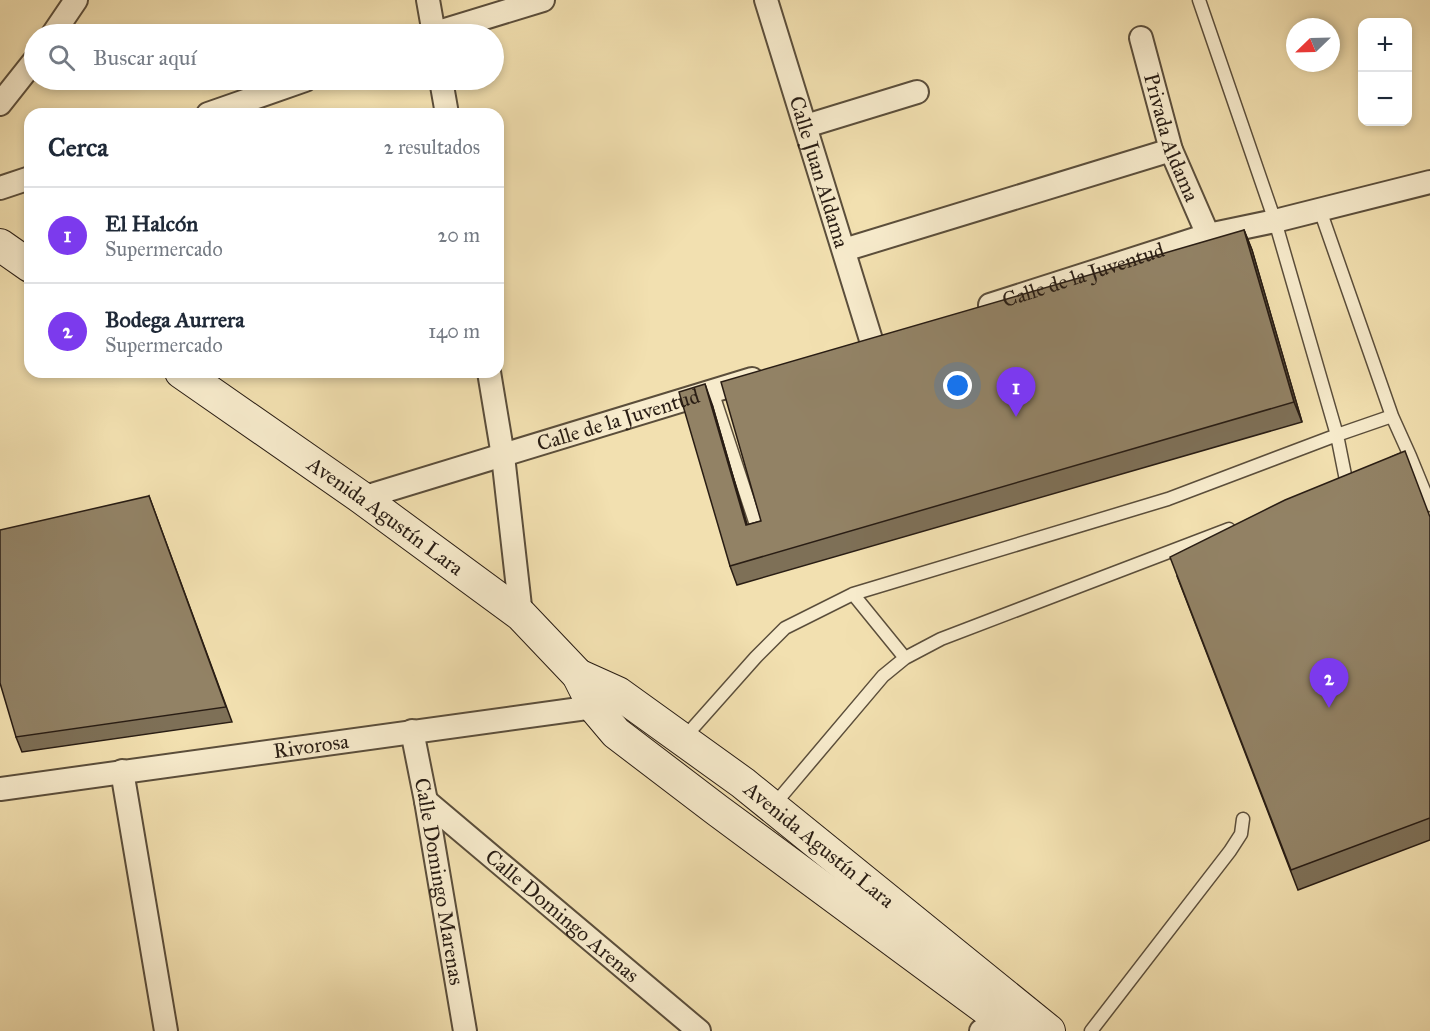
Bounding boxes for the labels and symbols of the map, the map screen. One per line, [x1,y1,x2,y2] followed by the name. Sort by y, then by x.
[1286,18,1340,72] north arrow
[1138,70,1205,206] street label: Privada Aldama
[783,93,855,251] street label: Calle Juan Aldama
[999,237,1168,313] street label: Calle de la Juventud
[996,368,1036,417] pin: 1
[943,371,972,400] your location
[534,383,703,457] street label: Calle de la Juventud
[302,450,469,581] street label: Avenida Agustín Lara
[1310,658,1348,708] pin: 2
[272,728,351,764] street label: Rivorosa
[738,775,900,914] street label: Avenida Agustín Lara
[409,776,470,987] street label: Calle Domingo Marenas
[480,843,645,988] street label: Calle Domingo Arenas

